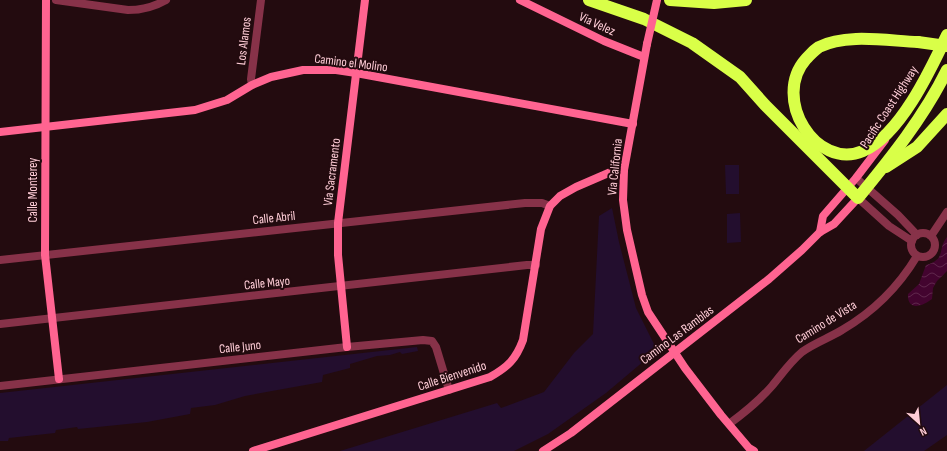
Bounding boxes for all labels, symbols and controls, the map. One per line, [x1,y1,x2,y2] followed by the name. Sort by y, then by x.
[576,9,618,39] street label: Via Velez
[233,16,255,66] street label: Los Alamos
[313,51,389,75] street label: Camino el Molino
[856,63,922,151] street label: Pacific Coast Highway
[320,137,344,207] street label: Via Sacramento
[604,138,626,196] street label: Via California
[25,158,41,222] street label: Calle Monterey
[252,208,296,228] street label: Calle Abril
[243,273,291,293] street label: Calle Mayo
[792,297,860,347] street label: Camino de Vista
[637,302,717,368] street label: Camino Las Ramblas
[218,337,262,357] street label: Calle Juno
[416,357,488,395] street label: Calle Bienvenido
[899,403,939,443] north arrow
[918,424,929,439] text: N

